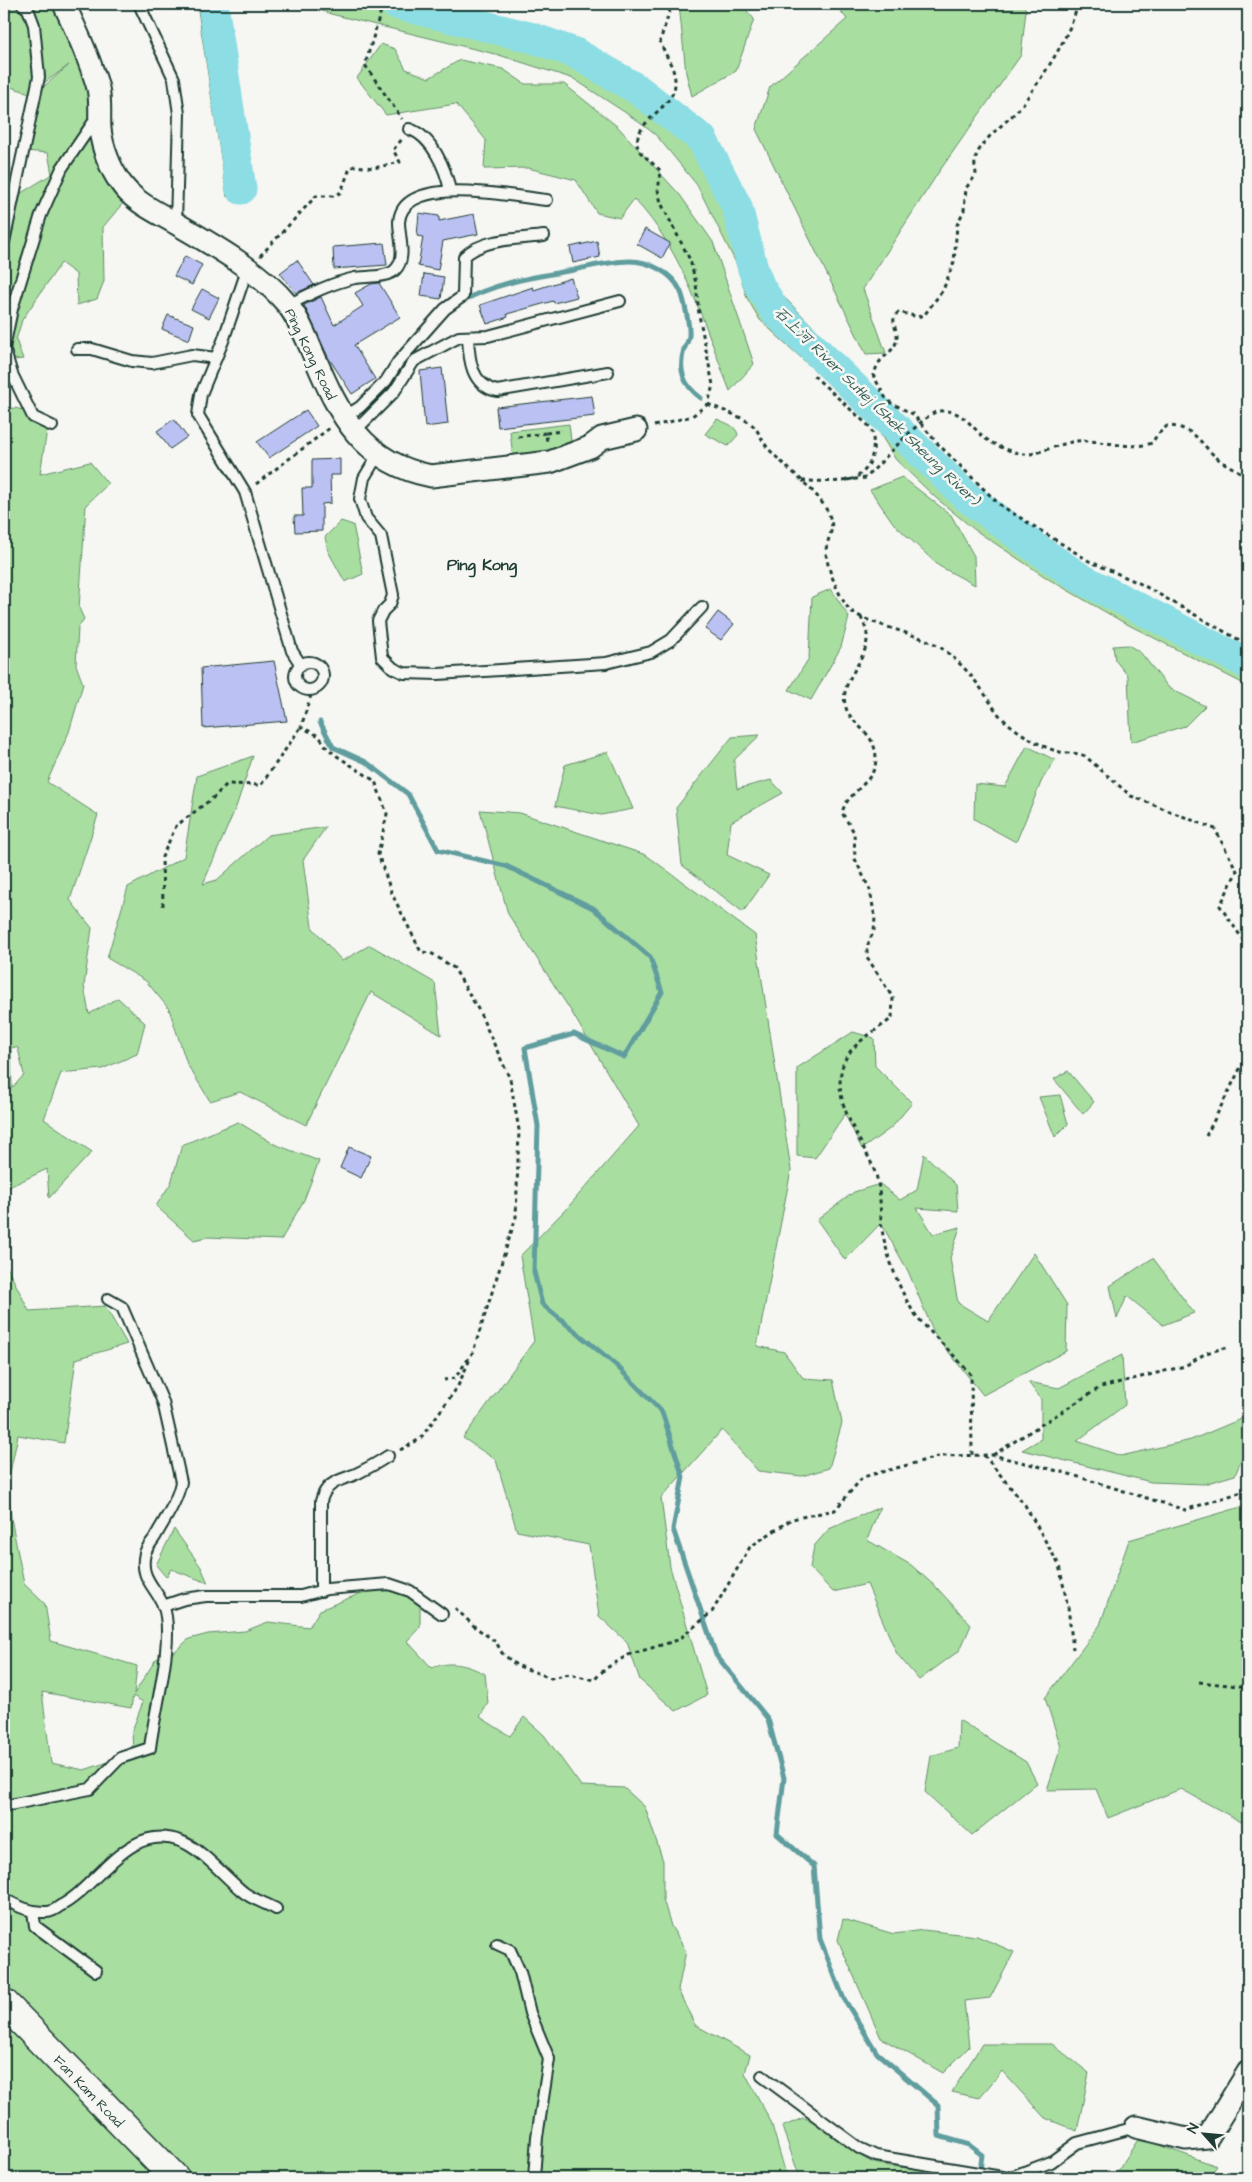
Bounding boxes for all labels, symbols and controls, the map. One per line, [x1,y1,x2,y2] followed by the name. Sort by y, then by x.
[769,302,985,512] water label: 石上河 River Sutlej (Shek Sheung River)
[279,305,341,403] street label: Ping Kong Road
[447,554,518,578] district label: Ping Kong
[49,2051,128,2132] street label: Fan Kam Road
[1180,2110,1230,2160] north arrow
[1182,2120,1204,2137] text: N

